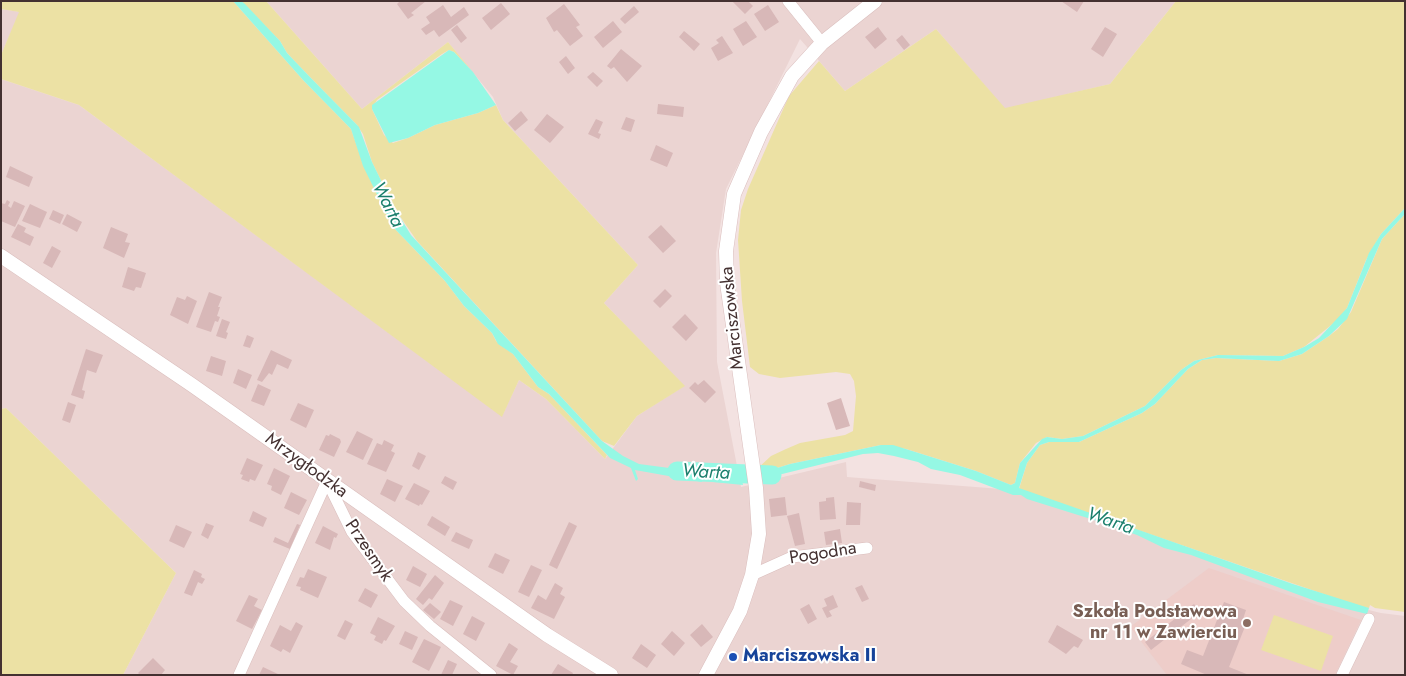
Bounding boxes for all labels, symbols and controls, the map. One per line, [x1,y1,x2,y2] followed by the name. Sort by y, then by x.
[366,178,408,232] water label: Warta
[717,265,749,371] street label: Marciszowska
[260,429,352,503] street label: Mrzygłodzka
[681,460,731,486] water label: Warta
[1084,503,1136,541] water label: Warta
[339,516,397,586] street label: Przesmyk
[788,538,858,570] street label: Pogodna
[1073,602,1237,644] place label: Szkoła Podstawowa nr 11 w Zawierciu
[1241,617,1253,629] marker: Szkoła Podstawowa nr 11 w Zawierciu
[743,646,876,668] place label: Marciszowska II
[727,651,739,663] marker: Marciszowska II

